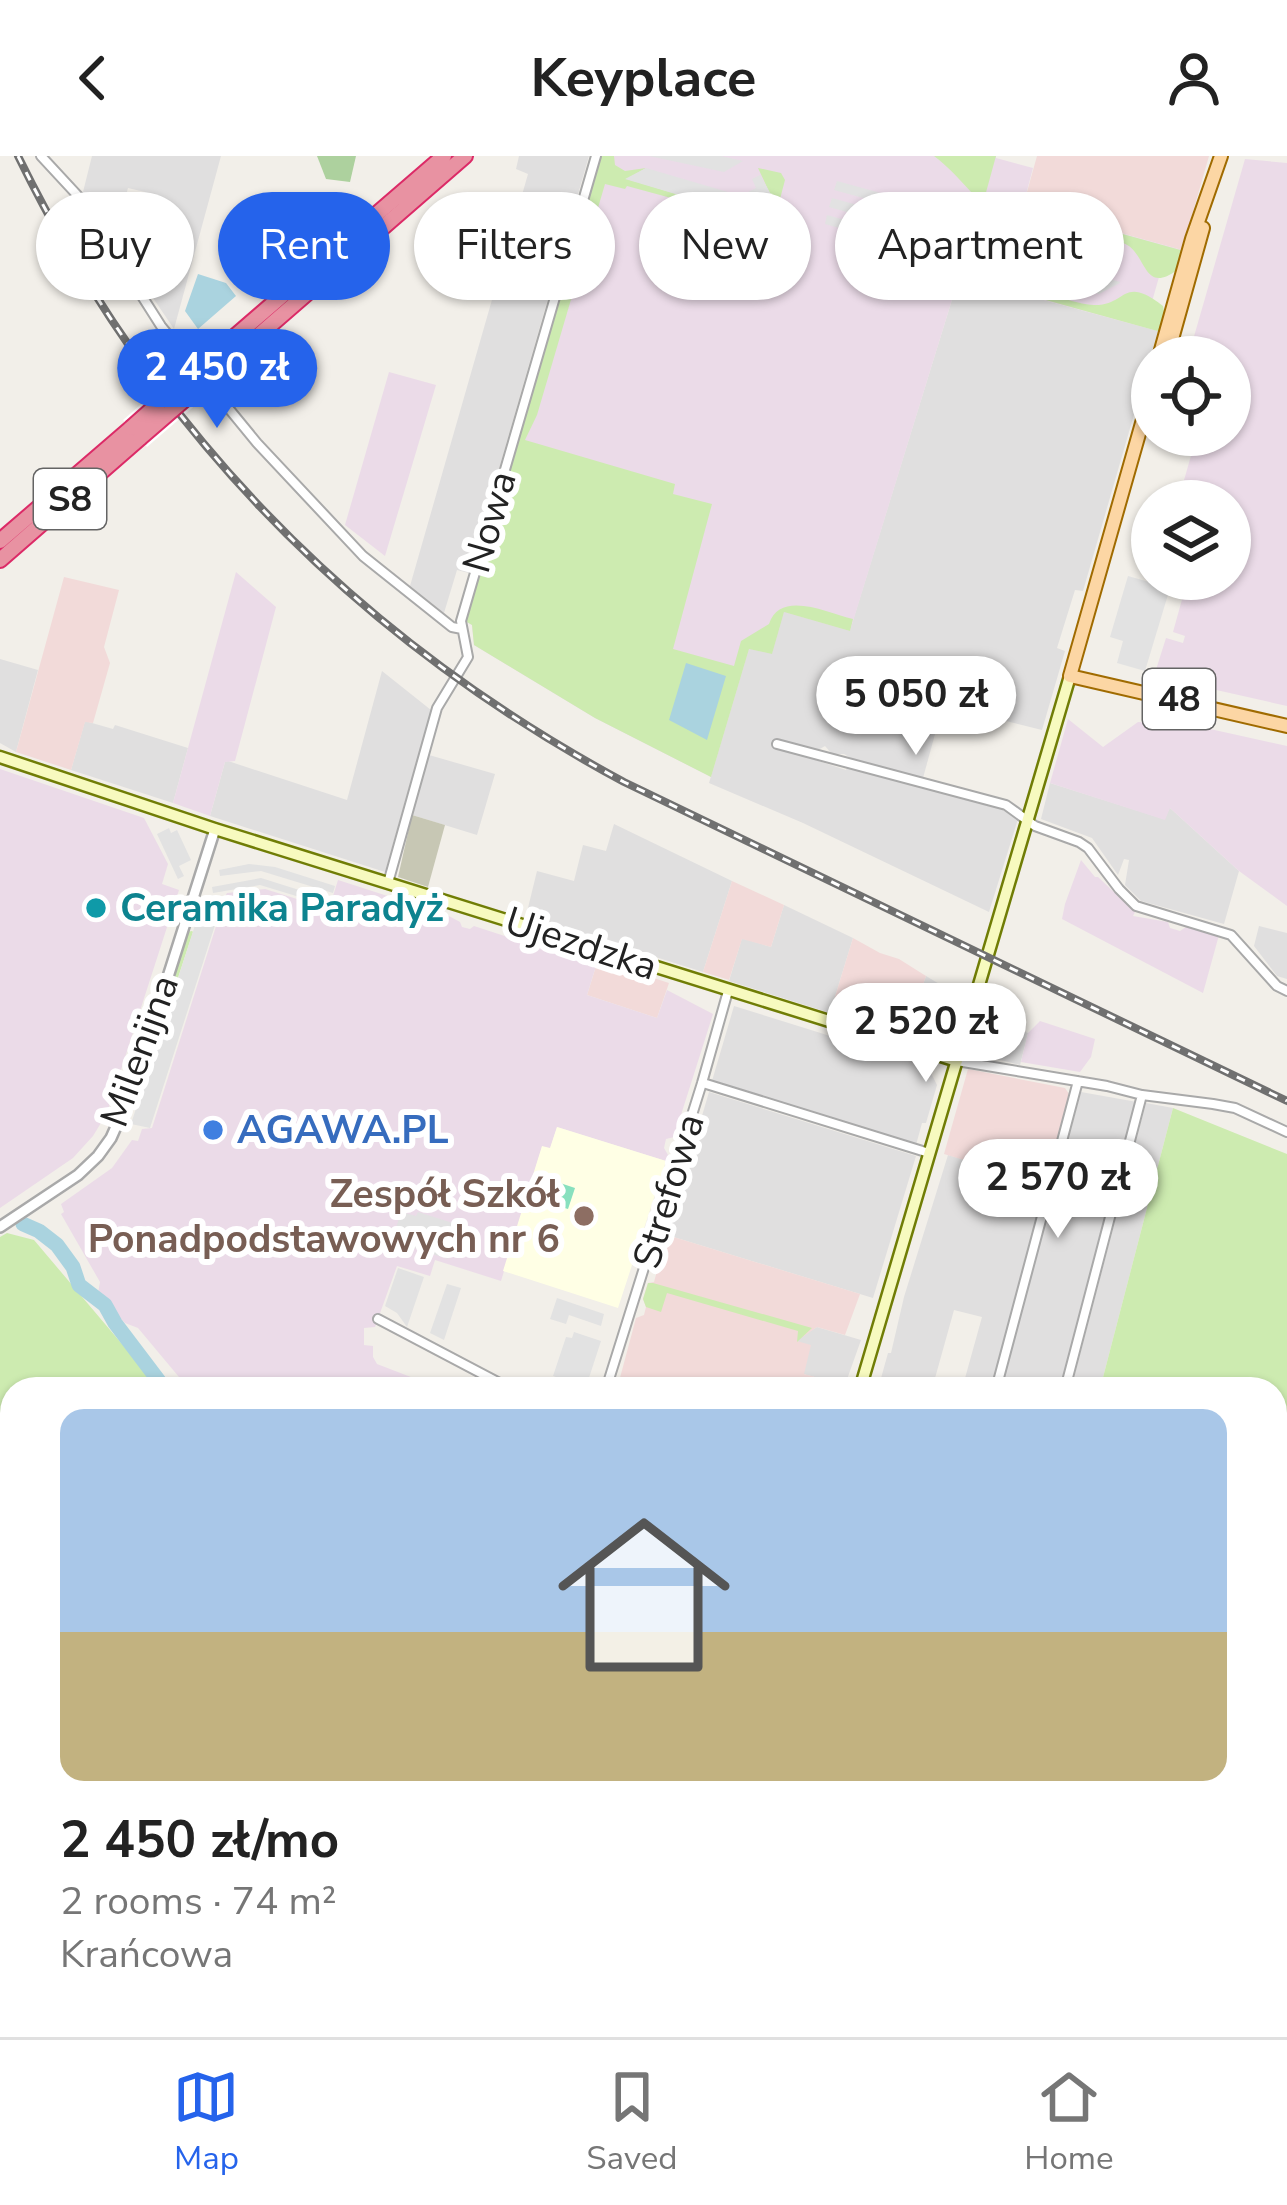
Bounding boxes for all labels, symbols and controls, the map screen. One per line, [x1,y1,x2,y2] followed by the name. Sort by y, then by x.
[531,41,756,115] text: Keyplace
[60,45,126,111] icon: back
[1161,45,1227,111] icon: person
[36,192,194,300] chip: Buy
[218,192,390,300] chip: Rent
[414,192,615,300] chip: Filters
[639,192,811,300] chip: New
[835,192,1124,300] chip: Apartment
[93,329,341,431] pin: 2 450 zł
[1131,336,1251,600] map controls
[1131,336,1251,456] button: locate
[144,341,290,394] text: 2 450 zł
[450,465,530,579] street label: Nowa
[34,469,106,529] road number: S8
[1131,480,1251,600] button: layers
[792,656,1040,758] pin: 5 050 zł
[843,668,989,721] text: 5 050 zł
[1143,669,1215,729] road number: 48
[120,882,444,935] place label: Ceramika Paradyż
[83,895,109,921] marker: Ceramika Paradyż
[498,895,664,993] street label: Ujezdzka
[88,968,192,1134] street label: Milenijna
[802,983,1050,1085] pin: 2 520 zł
[853,995,999,1048] text: 2 520 zł
[237,1104,449,1157] place label: AGAWA.PL
[620,1107,718,1275] street label: Strefowa
[200,1117,226,1143] marker: AGAWA.PL
[934,1139,1182,1241] pin: 2 570 zł
[985,1151,1131,1204] text: 2 570 zł
[88,1168,561,1266] place label: Zespół Szkół Ponadpodstawowych nr 6
[571,1203,597,1229] marker: Zespół Szkół Ponadpodstawowych nr 6
[536,1487,752,1703] icon: home
[60,1805,339,1875] text: 2 450 zł/mo
[60,1875,337,1928] text: 2 rooms · 74 m²
[60,1928,233,1981] text: Krańcowa
[173,2064,239,2181] tab: Map
[586,2064,677,2181] tab: Saved
[1024,2064,1114,2181] tab: Home

